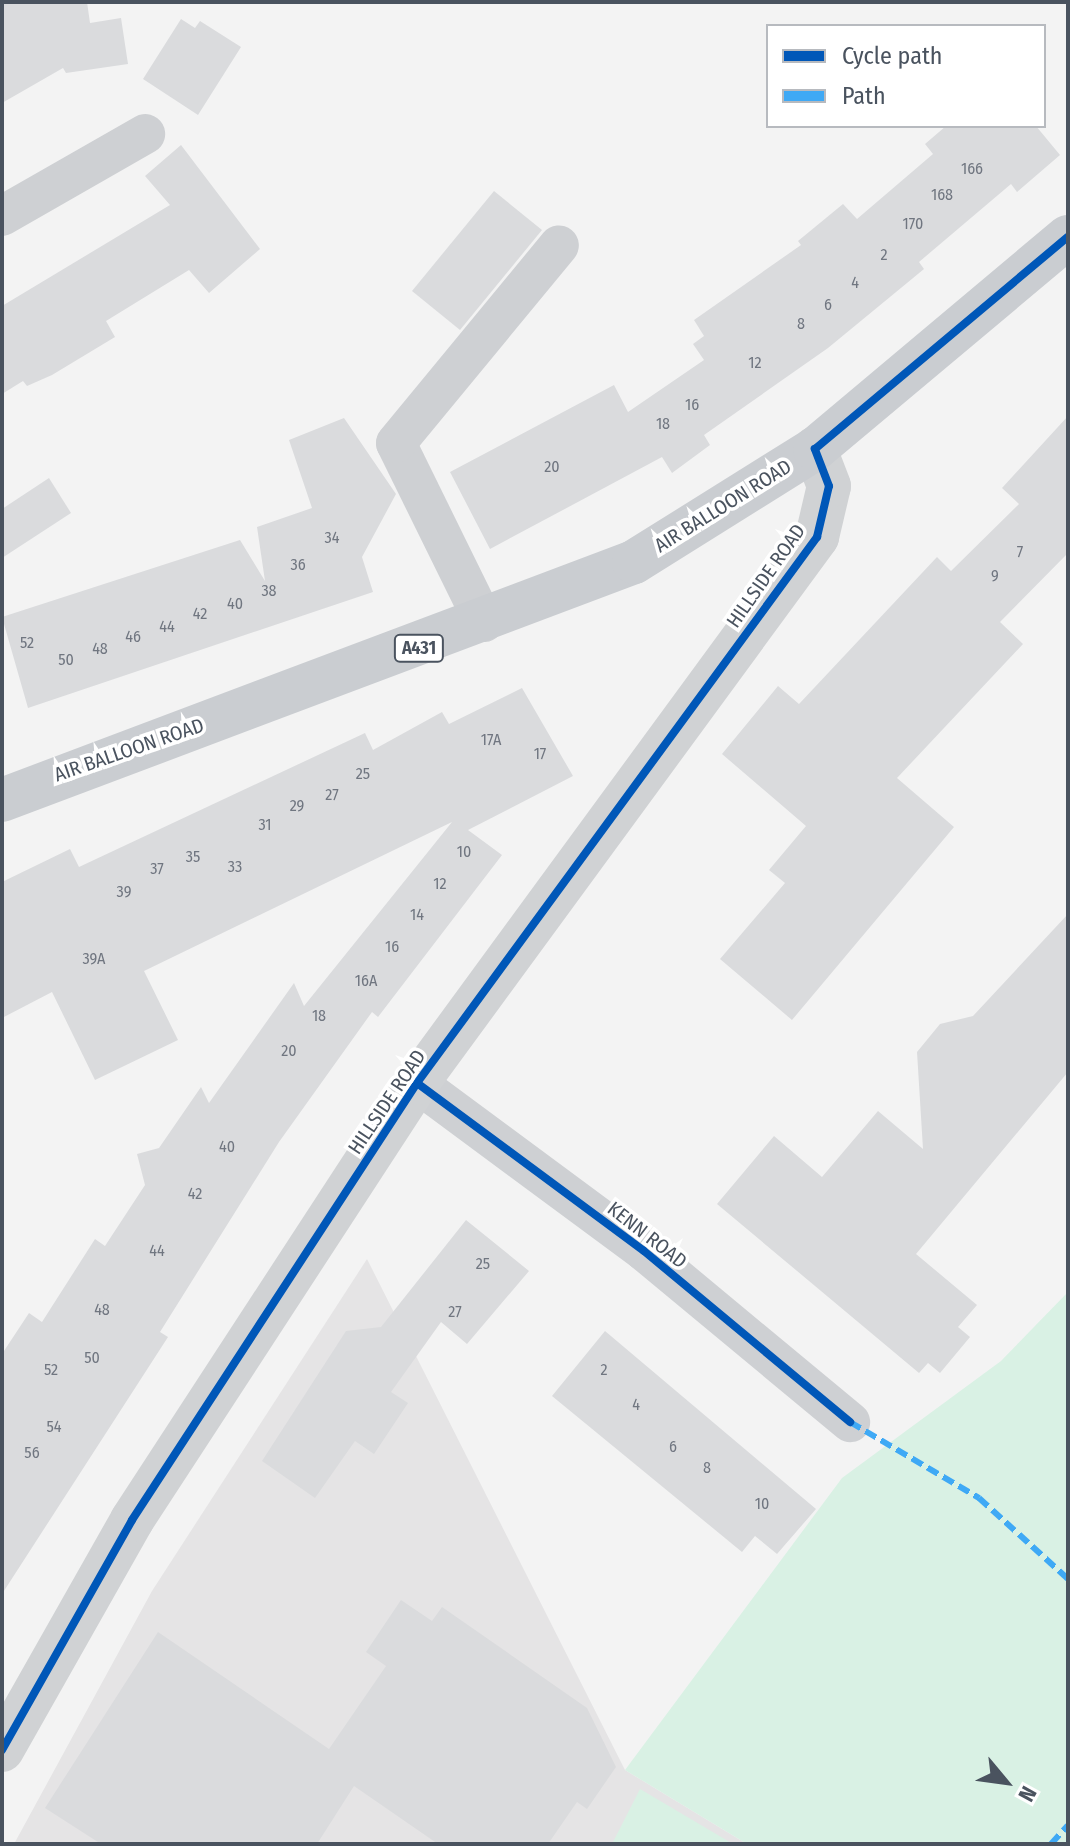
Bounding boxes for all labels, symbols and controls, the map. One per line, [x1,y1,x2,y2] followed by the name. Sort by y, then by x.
[766,24,1046,128] legend
[842,42,942,70] text: Cycle path
[842,82,886,110] text: Path
[961,159,983,179] house number: 166
[931,185,953,205] house number: 168
[903,214,923,234] house number: 170
[880,245,888,265] house number: 2
[851,273,859,293] house number: 4
[824,295,832,315] house number: 6
[797,314,805,334] house number: 8
[748,353,762,373] house number: 12
[685,395,699,415] house number: 16
[656,414,670,434] house number: 18
[650,454,796,558] street label: AIR BALLOON ROAD
[544,457,560,477] house number: 20
[722,520,810,632] street label: HILLSIDE ROAD
[325,528,339,548] house number: 34
[1017,542,1023,562] house number: 7
[290,555,306,575] house number: 36
[991,566,999,586] house number: 9
[261,581,277,601] house number: 38
[227,594,243,614] house number: 40
[193,604,207,624] house number: 42
[159,617,175,637] house number: 44
[125,627,141,647] house number: 46
[20,633,34,653] house number: 52
[393,634,445,662] road number: A431
[92,639,108,659] house number: 48
[58,650,74,670] house number: 50
[51,713,207,787] street label: AIR BALLOON ROAD
[481,730,501,750] house number: 17A
[534,744,546,764] house number: 17
[356,764,370,784] house number: 25
[325,785,339,805] house number: 27
[290,796,304,816] house number: 29
[258,815,272,835] house number: 31
[457,842,471,862] house number: 10
[186,847,200,867] house number: 35
[228,857,242,877] house number: 33
[150,859,164,879] house number: 37
[433,874,447,894] house number: 12
[117,882,131,902] house number: 39
[410,905,424,925] house number: 14
[385,937,399,957] house number: 16
[82,949,106,969] house number: 39A
[355,971,377,991] house number: 16A
[312,1006,326,1026] house number: 18
[281,1041,297,1061] house number: 20
[343,1045,431,1159] street label: HILLSIDE ROAD
[219,1137,235,1157] house number: 40
[188,1184,202,1204] house number: 42
[603,1197,691,1273] street label: KENN ROAD
[149,1241,165,1261] house number: 44
[476,1254,490,1274] house number: 25
[94,1300,110,1320] house number: 48
[448,1302,462,1322] house number: 27
[84,1348,100,1368] house number: 50
[44,1360,58,1380] house number: 52
[600,1360,608,1380] house number: 2
[632,1395,640,1415] house number: 4
[46,1417,62,1437] house number: 54
[669,1437,677,1457] house number: 6
[24,1443,40,1463] house number: 56
[703,1458,711,1478] house number: 8
[755,1494,769,1514] house number: 10
[966,1742,1046,1822] north arrow
[1012,1782,1042,1806] text: N

